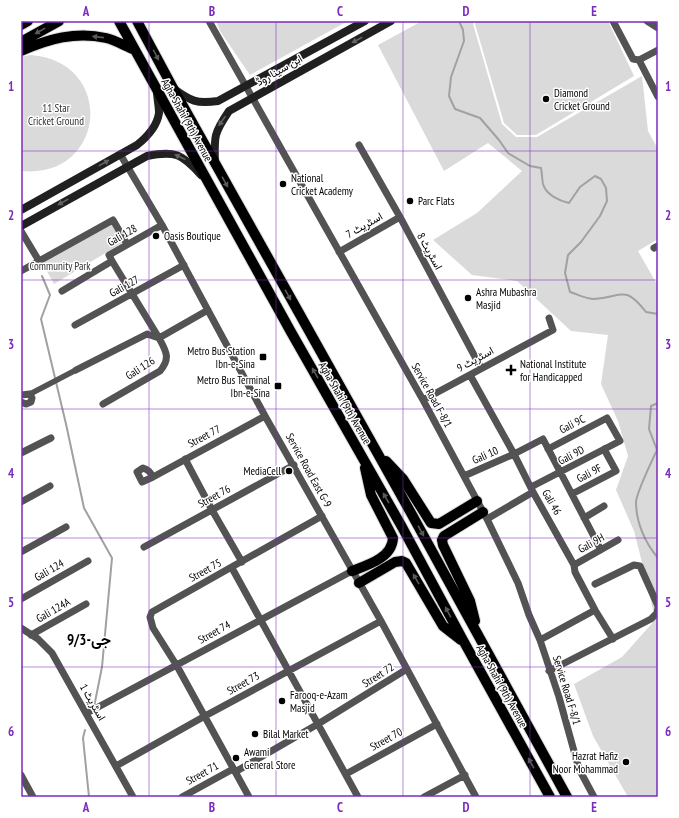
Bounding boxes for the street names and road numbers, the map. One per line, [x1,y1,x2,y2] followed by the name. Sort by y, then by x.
[253,51,305,89] street label: ابن سینا روڈ
[158,76,216,164] street label: Agha Shahi (9th) Avenue
[343,209,385,241] street label: اسٹریٹ 7
[105,221,139,249] street label: Gali 128
[414,230,446,272] street label: اسٹریٹ 8
[107,272,141,300] street label: Gali 127
[454,343,496,375] street label: اسٹریٹ 9
[123,353,157,383] street label: Gali 126
[316,359,374,447] street label: Agha Shahi (9th) Avenue
[409,360,455,430] street label: Service Road F-8/1
[557,412,587,436] street label: Gali 9C
[185,422,223,450] street label: Street 77
[283,431,335,509] street label: Service Road East G-9
[555,442,587,468] street label: Gali 9D
[470,443,500,467] street label: Gali 10
[574,460,604,485] street label: Gali 9F
[195,481,233,511] street label: Street 76
[539,487,565,517] street label: Gali 46
[575,530,607,556] street label: Gali 9H
[186,555,224,585] street label: Street 75
[32,556,66,584] street label: Gali 124
[33,594,73,625] street label: Gali 124A
[195,617,233,647] street label: Street 74
[473,642,531,730] street label: Agha Shahi (9th) Avenue
[550,654,584,726] street label: Service Road F-8/1
[359,660,397,690] street label: Street 72
[224,668,262,698] street label: Street 73
[77,681,109,723] street label: اسٹریٹ 1
[367,724,405,754] street label: Street 70
[183,758,221,788] street label: Street 71

